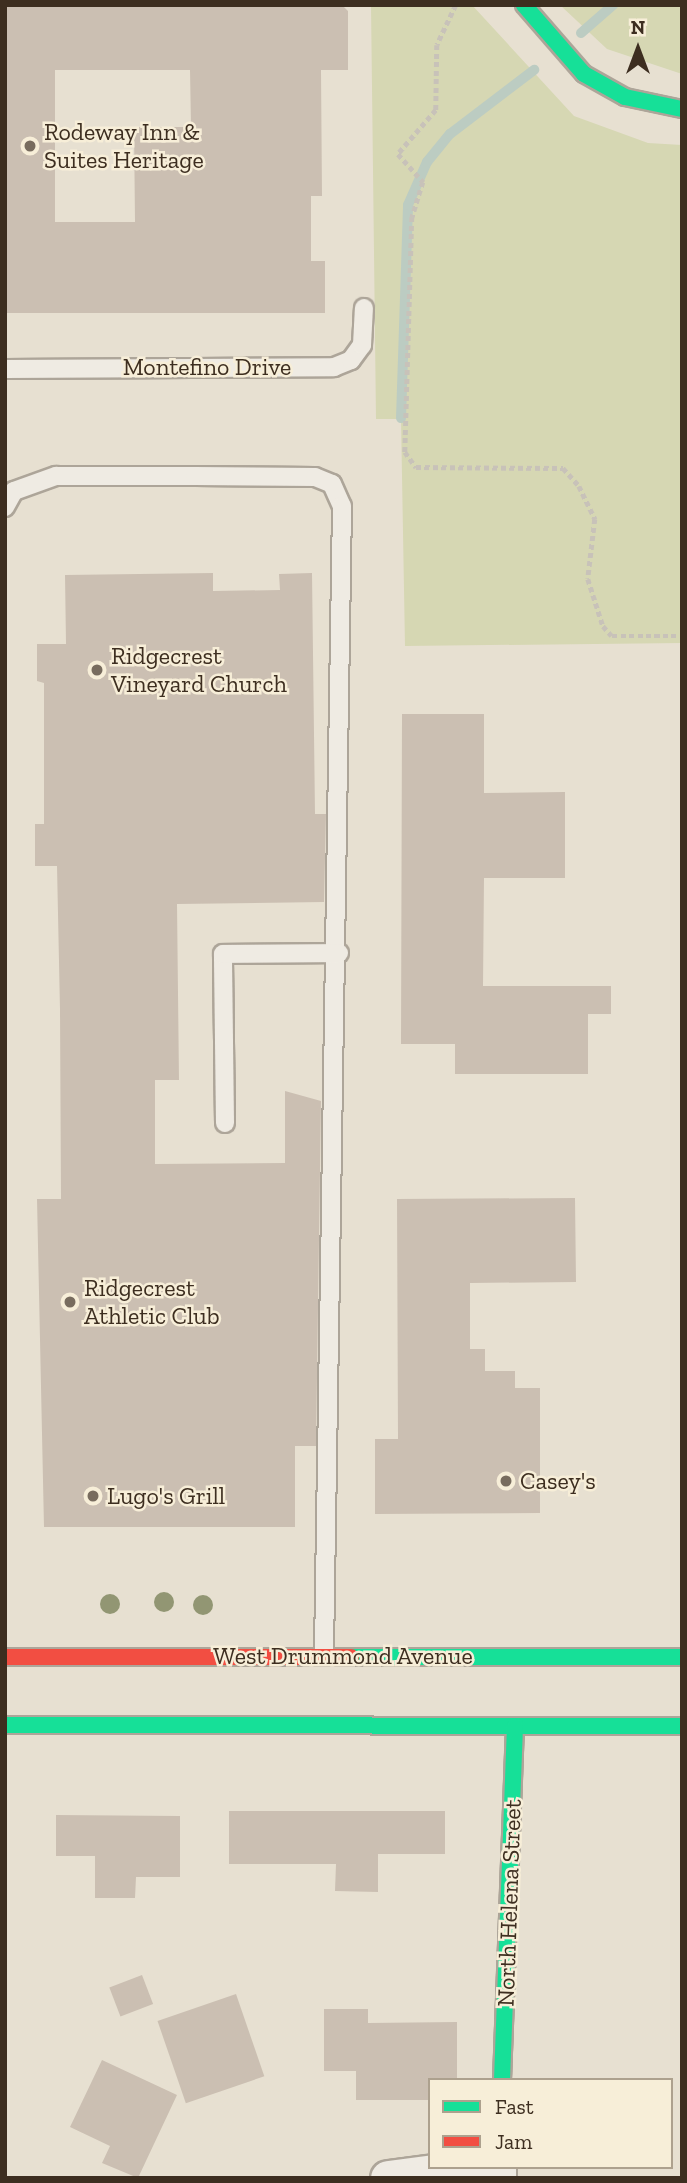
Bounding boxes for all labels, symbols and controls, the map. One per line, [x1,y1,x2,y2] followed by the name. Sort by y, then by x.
[603,14,673,84] north arrow
[631,16,645,39] text: N
[44,118,204,174] place label: Rodeway Inn & Suites Heritage
[22,138,38,154] marker: Rodeway Inn & Suites Heritage
[123,353,291,381] street label: Montefino Drive
[111,642,287,698] place label: Ridgecrest Vineyard Church
[89,662,105,678] marker: Ridgecrest Vineyard Church
[84,1274,220,1330] place label: Ridgecrest Athletic Club
[62,1294,78,1310] marker: Ridgecrest Athletic Club
[520,1467,596,1495] place label: Casey's
[498,1473,514,1489] marker: Casey's
[107,1482,225,1510] place label: Lugo's Grill
[85,1488,101,1504] marker: Lugo's Grill
[213,1642,473,1670] street label: West Drummond Avenue
[491,1799,527,2007] street label: North Helena Street
[428,2078,673,2169] legend
[495,2094,534,2119] text: Fast
[495,2129,532,2154] text: Jam

